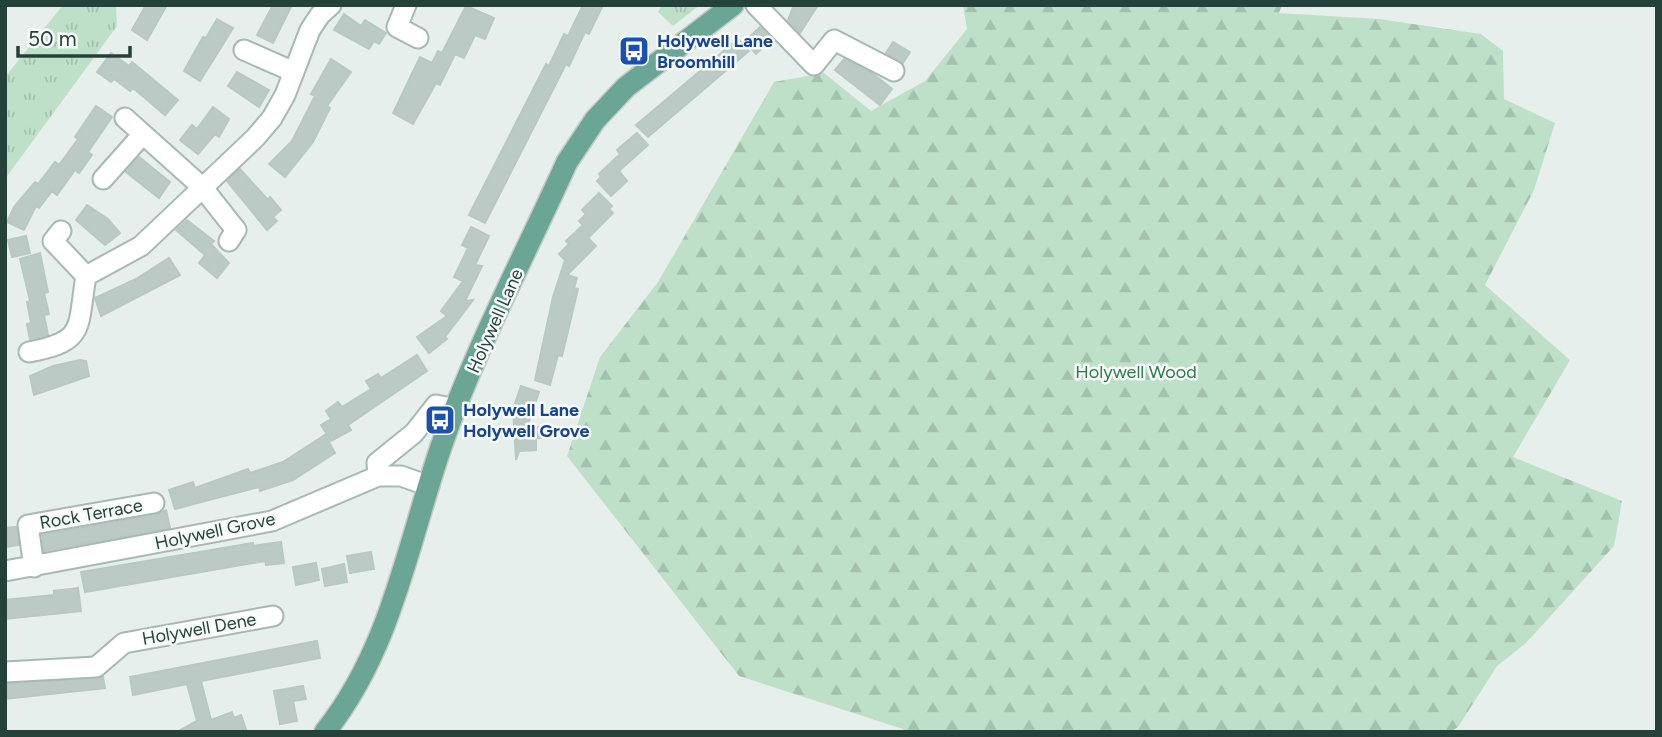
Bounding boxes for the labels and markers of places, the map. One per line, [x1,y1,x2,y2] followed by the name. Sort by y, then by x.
[657,30,773,73] place label: Holywell Lane Broomhill
[617,34,651,68] bus stop icon: Holywell Lane Broomhill
[463,399,590,442] place label: Holywell Lane Holywell Grove
[423,403,457,437] bus stop icon: Holywell Lane Holywell Grove

